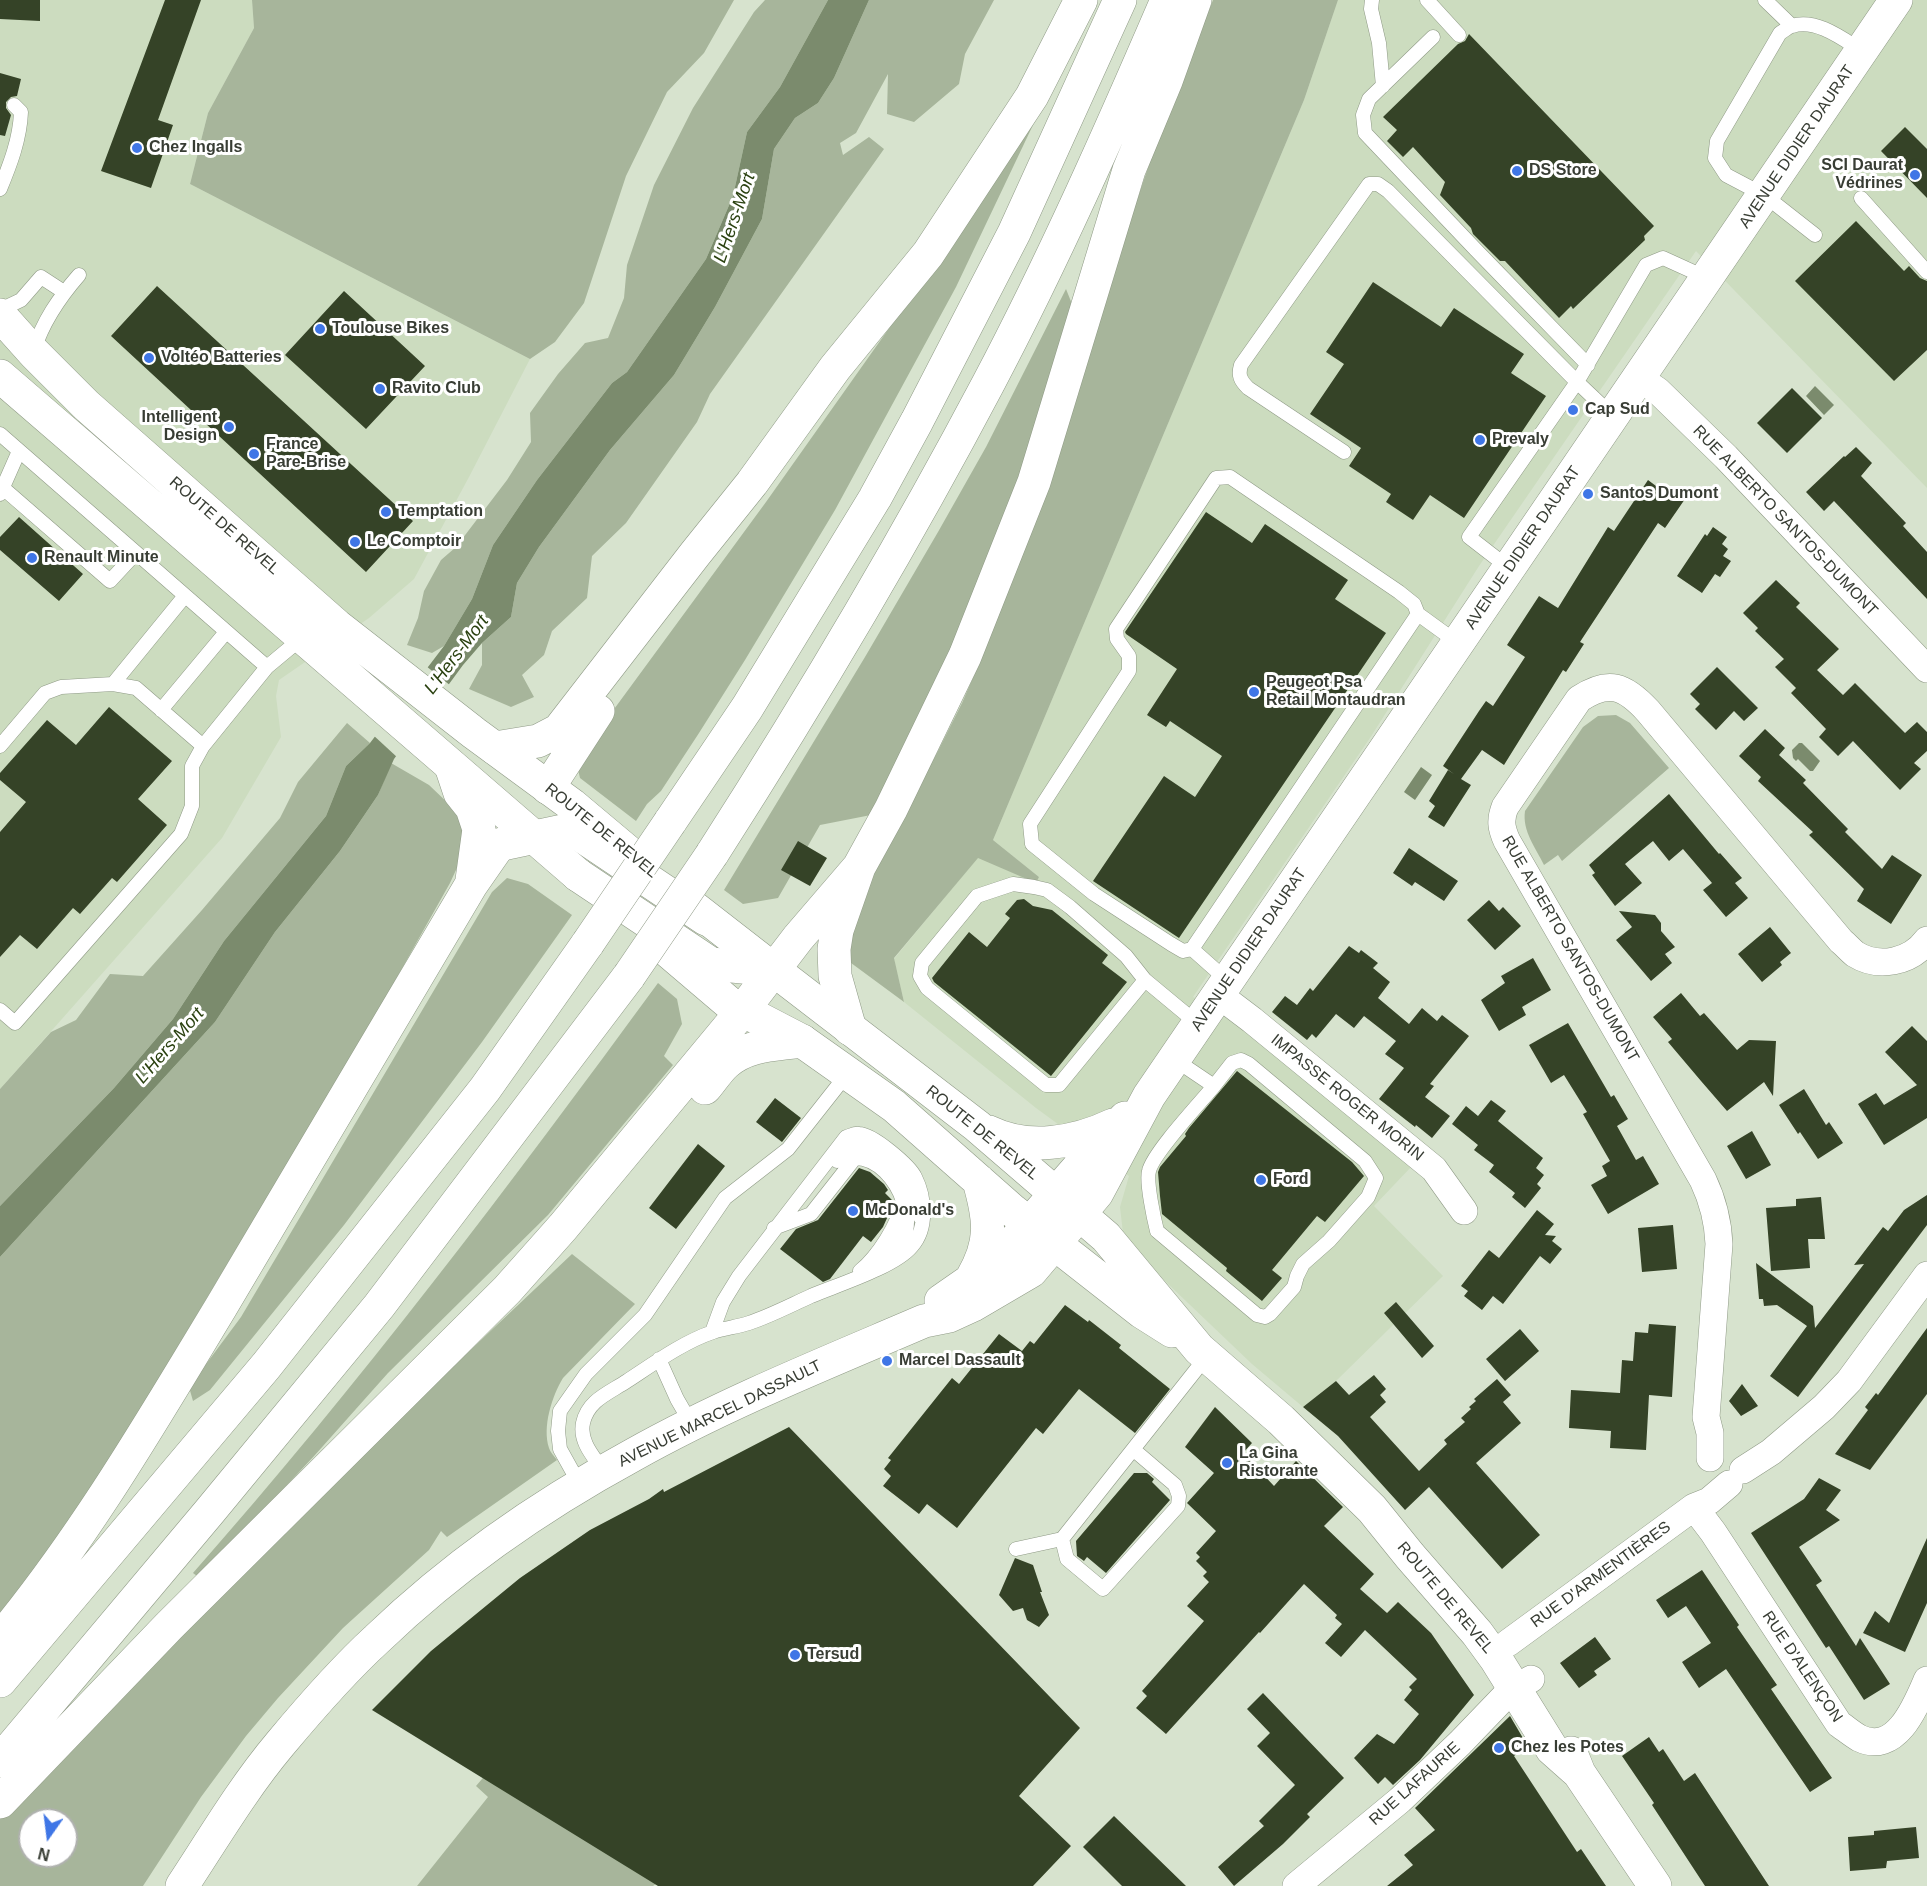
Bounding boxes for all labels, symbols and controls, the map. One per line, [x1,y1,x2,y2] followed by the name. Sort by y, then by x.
[1735,62,1859,232] street label: AVENUE DIDIER DAURAT
[149,138,242,158] place label: Chez Ingalls
[130,141,144,155] marker: Chez Ingalls
[1821,156,1903,194] place label: SCI Daurat Védrines
[1529,161,1597,181] place label: DS Store
[1510,164,1524,178] marker: DS Store
[1908,168,1922,182] marker: SCI Daurat Védrines
[710,170,760,266] water label: L'Hers-Mort
[332,319,449,339] place label: Toulouse Bikes
[313,322,327,336] marker: Toulouse Bikes
[161,348,282,368] place label: Voltéo Batteries
[142,351,156,365] marker: Voltéo Batteries
[392,379,481,399] place label: Ravito Club
[373,382,387,396] marker: Ravito Club
[1585,400,1650,420] place label: Cap Sud
[1566,403,1580,417] marker: Cap Sud
[141,408,217,446] place label: Intelligent Design
[222,420,236,434] marker: Intelligent Design
[1689,422,1881,620] street label: RUE ALBERTO SANTOS-DUMONT
[1492,430,1549,450] place label: Prevaly
[1473,433,1487,447] marker: Prevaly
[266,435,346,473] place label: France Pare-Brise
[247,447,261,461] marker: France Pare-Brise
[1461,463,1585,633] street label: AVENUE DIDIER DAURAT
[165,473,283,579] street label: ROUTE DE REVEL
[1600,484,1718,504] place label: Santos Dumont
[1581,487,1595,501] marker: Santos Dumont
[398,502,483,522] place label: Temptation
[379,505,393,519] marker: Temptation
[367,532,461,552] place label: Le Comptoir
[348,535,362,549] marker: Le Comptoir
[44,548,159,568] place label: Renault Minute
[25,551,39,565] marker: Renault Minute
[420,611,494,699] water label: L'Hers-Mort
[1266,673,1406,711] place label: Peugeot Psa Retail Montaudran
[1247,685,1261,699] marker: Peugeot Psa Retail Montaudran
[541,780,661,882] street label: ROUTE DE REVEL
[1497,833,1643,1065] street label: RUE ALBERTO SANTOS-DUMONT
[1187,865,1311,1035] street label: AVENUE DIDIER DAURAT
[131,1004,209,1088] water label: L'Hers-Mort
[1267,1030,1427,1166] street label: IMPASSE ROGER MORIN
[922,1082,1042,1184] street label: ROUTE DE REVEL
[1273,1170,1309,1190] place label: Ford
[1254,1173,1268,1187] marker: Ford
[865,1201,954,1221] place label: McDonald's
[846,1204,860,1218] marker: McDonald's
[899,1351,1021,1371] place label: Marcel Dassault
[880,1354,894,1368] marker: Marcel Dassault
[615,1356,825,1472] street label: AVENUE MARCEL DASSAULT
[1239,1444,1318,1482] place label: La Gina Ristorante
[1220,1456,1234,1470] marker: La Gina Ristorante
[1527,1518,1675,1632] street label: RUE D'ARMENTIÈRES
[1393,1538,1497,1658] street label: ROUTE DE REVEL
[1758,1608,1846,1726] street label: RUE D'ALENÇON
[807,1645,859,1665] place label: Tersud
[788,1648,802,1662] marker: Tersud
[1366,1738,1464,1830] street label: RUE LAFAURIE
[1511,1738,1624,1758] place label: Chez les Potes
[1492,1741,1506,1755] marker: Chez les Potes
[18,1808,78,1868] north arrow
[36,1844,52,1864] text: N

